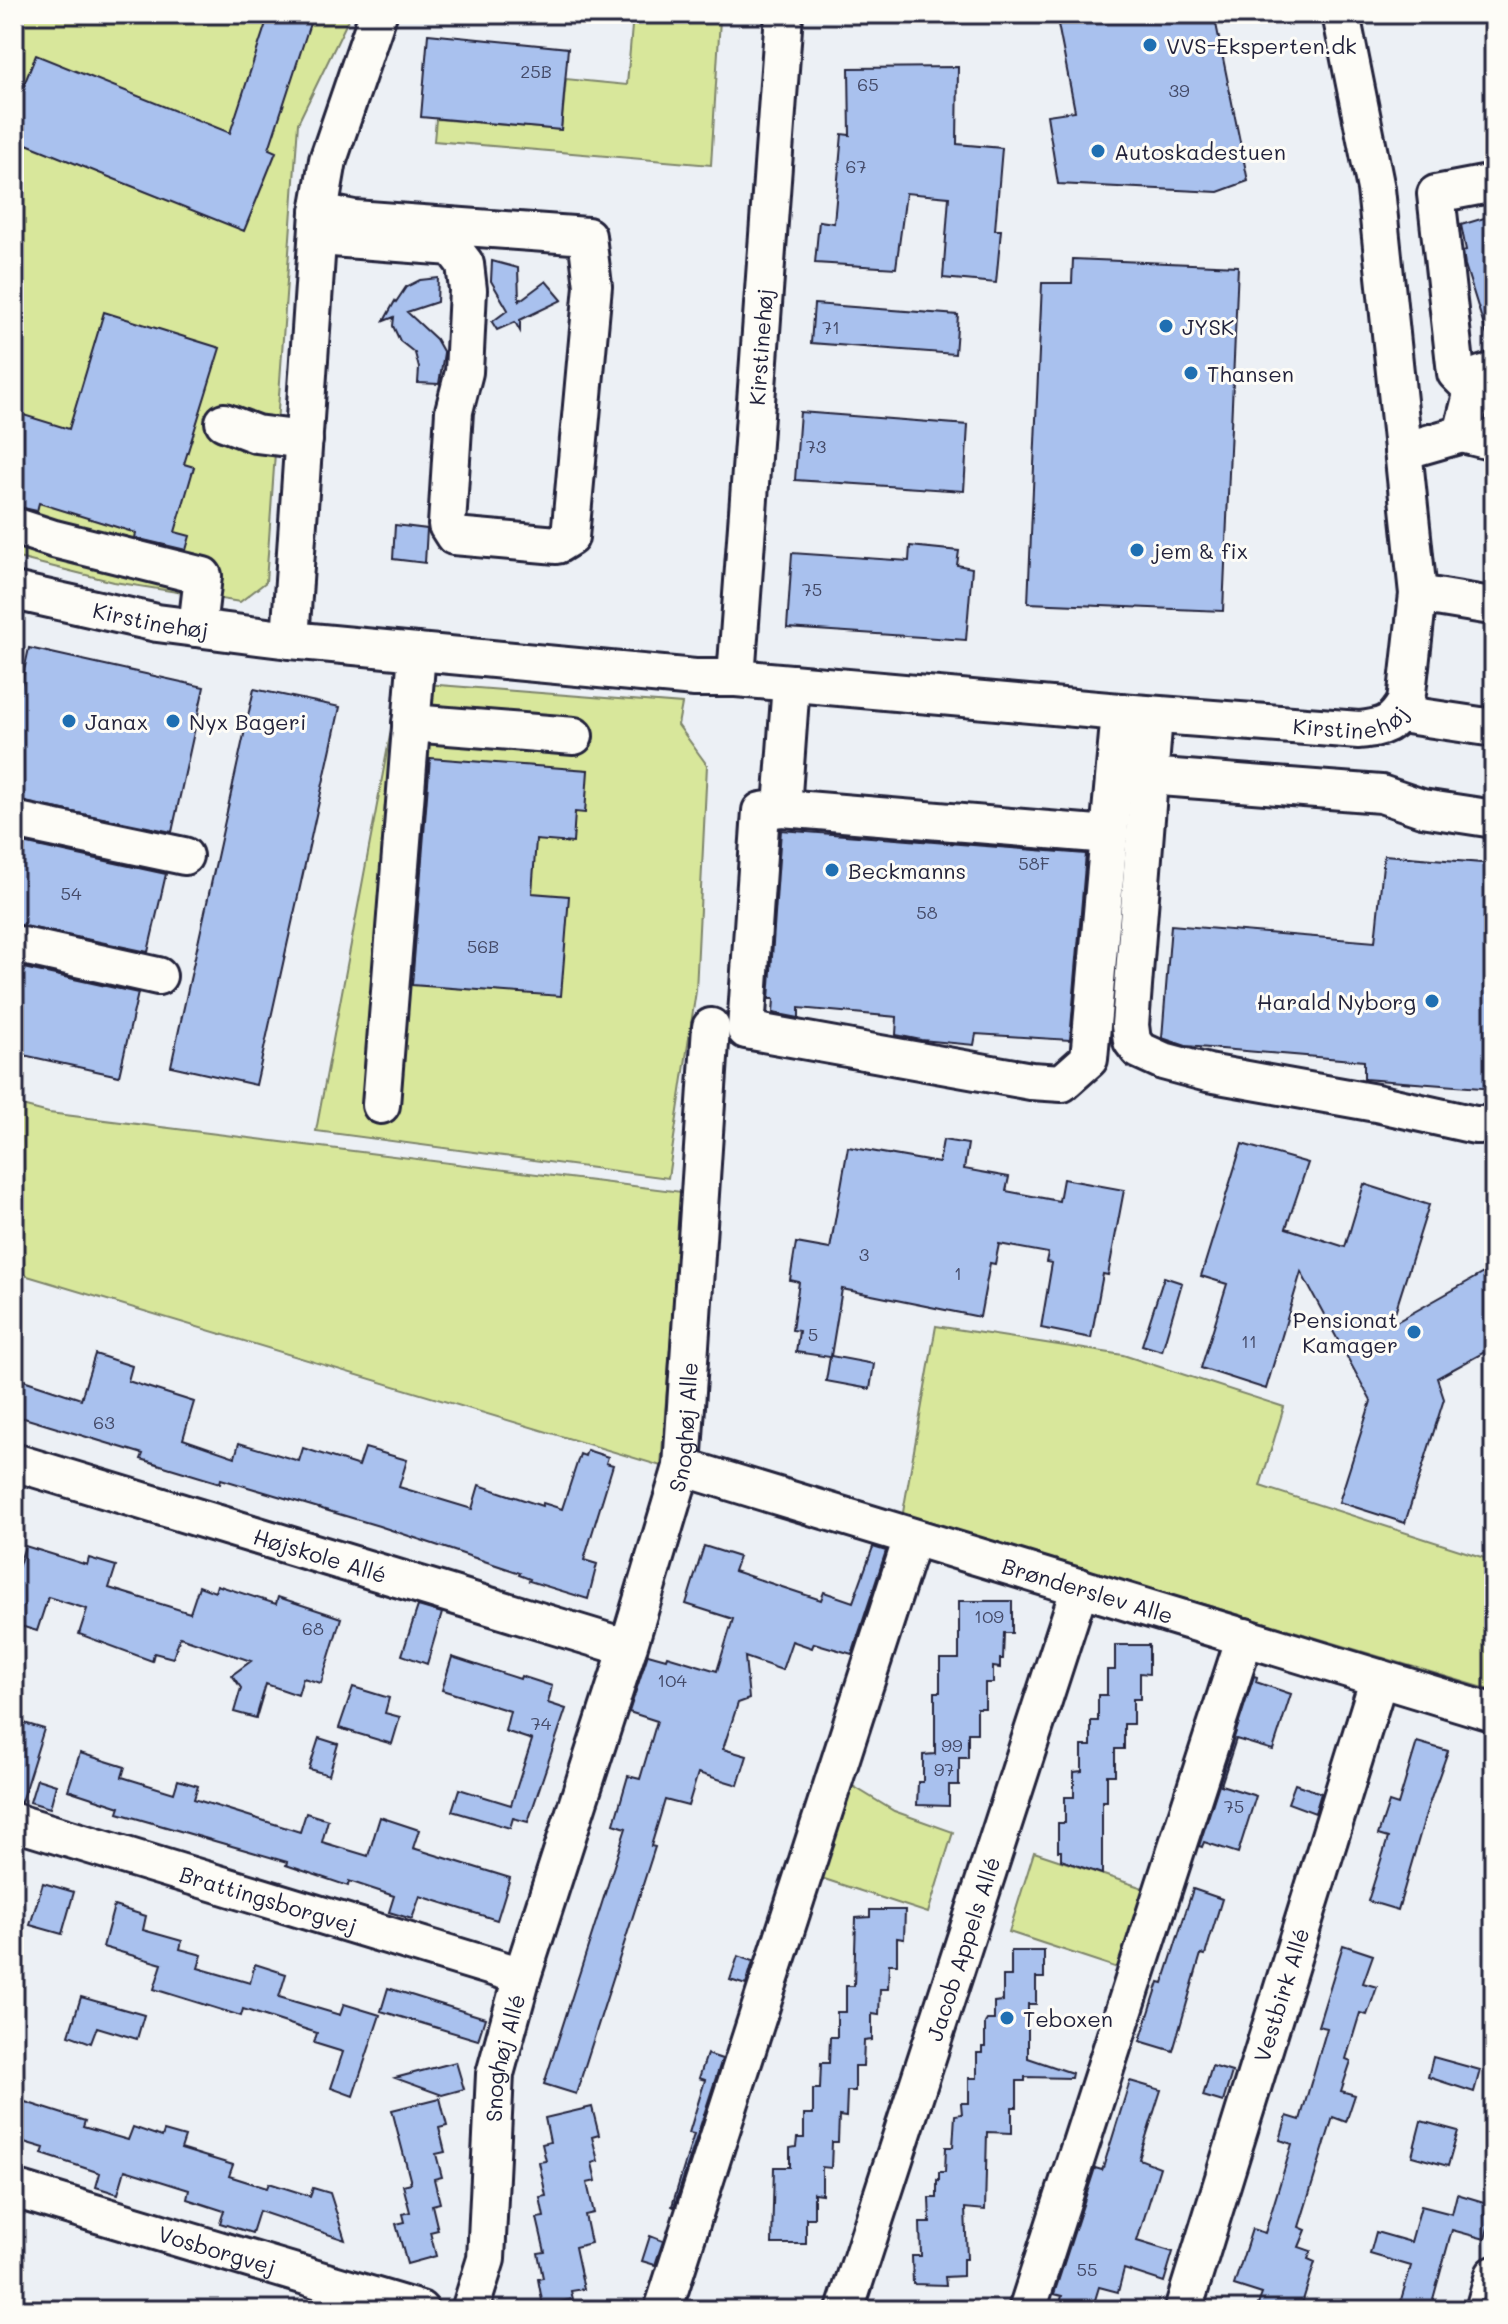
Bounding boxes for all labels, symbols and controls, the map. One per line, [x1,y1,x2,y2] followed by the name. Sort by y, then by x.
[1166,31,1357,60] place label: VVS-Eksperten.dk
[1141,36,1159,54] marker: VVS-Eksperten.dk
[520,59,552,83] house number: 25B
[857,72,879,96] house number: 65
[1168,78,1190,102] house number: 39
[1114,137,1286,166] place label: Autoskadestuen
[1089,142,1107,160] marker: Autoskadestuen
[846,154,866,178] house number: 67
[741,287,779,406] street label: Kirstinehøj
[1182,312,1234,341] place label: JYSK
[822,315,840,339] house number: 71
[1157,317,1175,335] marker: JYSK
[1207,359,1294,388] place label: Thansen
[1182,364,1200,382] marker: Thansen
[806,434,826,458] house number: 73
[1151,536,1248,565] place label: jem & fix
[1128,541,1146,559] marker: jem & fix
[802,577,822,601] house number: 75
[90,595,210,644] street label: Kirstinehøj
[1292,700,1414,745] street label: Kirstinehøj
[85,707,148,736] place label: Janax
[189,707,306,736] place label: Nyx Bageri
[60,712,78,730] marker: Janax
[164,712,182,730] marker: Nyx Bageri
[1018,851,1050,875] house number: 58F
[848,856,966,885] place label: Beckmanns
[823,861,841,879] marker: Beckmanns
[60,881,82,905] house number: 54
[916,900,938,924] house number: 58
[467,934,499,958] house number: 56B
[1257,987,1416,1016] place label: Harald Nyborg
[1423,992,1441,1010] marker: Harald Nyborg
[859,1242,869,1266] house number: 3
[954,1261,962,1285] house number: 1
[1293,1305,1398,1359] place label: Pensionat Kamager
[808,1322,818,1346] house number: 5
[1405,1323,1423,1341] marker: Pensionat Kamager
[1241,1329,1257,1353] house number: 11
[661,1361,703,1495] street label: Snoghøj Alle
[93,1410,115,1434] house number: 63
[250,1521,390,1589] street label: Højskole Allé
[999,1550,1177,1630] street label: Brønderslev Alle
[974,1604,1004,1628] house number: 109
[302,1616,324,1640] house number: 68
[657,1668,687,1692] house number: 104
[531,1711,552,1735] house number: 74
[941,1733,963,1757] house number: 99
[934,1757,954,1781] house number: 97
[1224,1794,1244,1818] house number: 75
[919,1853,1006,2044] street label: Jacob Appels Allé
[176,1859,361,1940] street label: Brattingsborgvej
[1246,1924,1315,2065] street label: Vestbirk Allé
[478,1991,531,2123] street label: Snoghøj Allé
[1023,2004,1113,2033] place label: Teboxen
[998,2009,1016,2027] marker: Teboxen
[155,2218,280,2281] street label: Vosborgvej
[1077,2257,1098,2281] house number: 55

